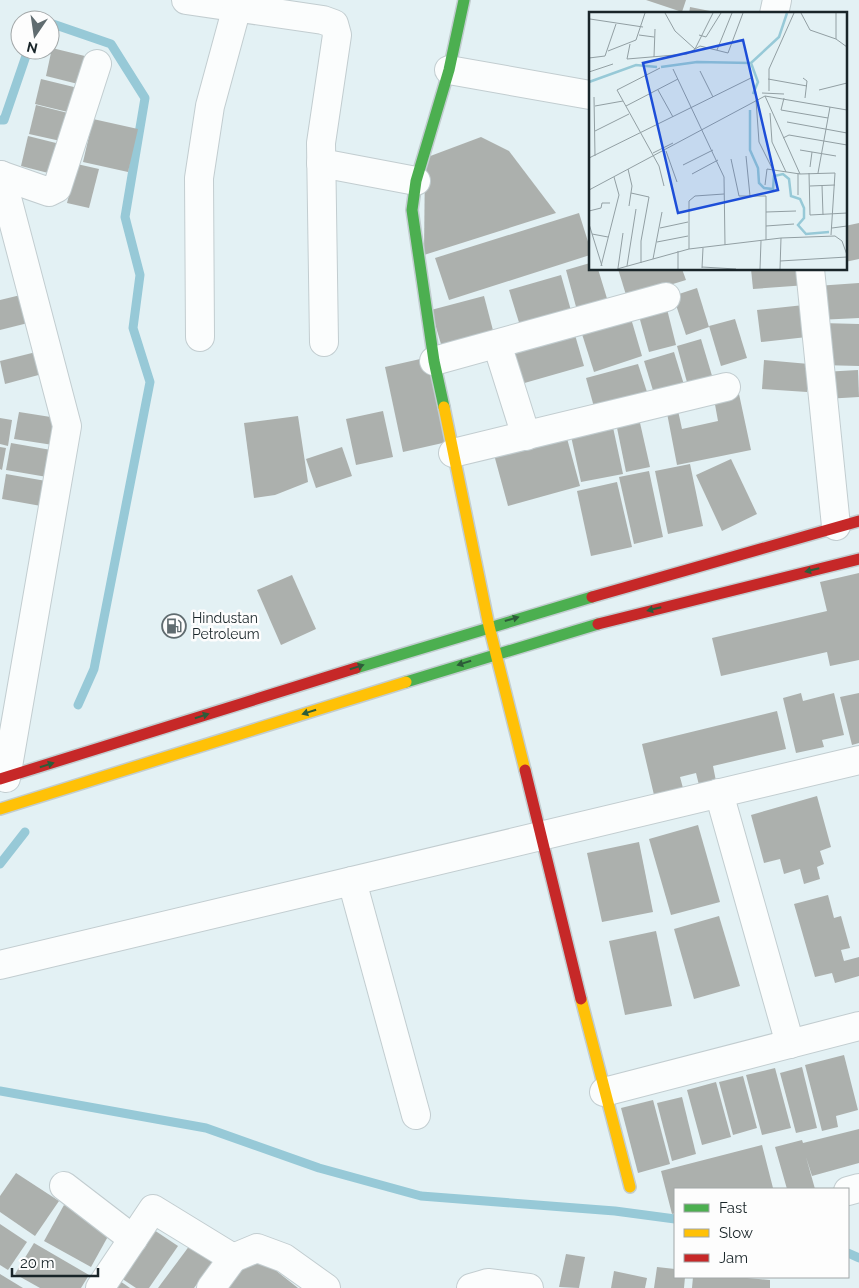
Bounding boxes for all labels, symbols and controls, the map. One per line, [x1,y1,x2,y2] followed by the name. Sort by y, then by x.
[10,10,60,60] north arrow
[589,12,846,270] inset map
[25,39,39,57] text: N
[804,566,819,574] one-way arrow
[646,605,661,613] one-way arrow
[192,610,260,642] place label: Hindustan Petroleum
[161,613,187,639] fuel station icon: Hindustan Petroleum
[505,615,520,623] one-way arrow
[456,659,471,667] one-way arrow
[349,663,364,671] one-way arrow
[301,709,316,717] one-way arrow
[194,712,209,720] one-way arrow
[39,761,54,768] one-way arrow
[674,1188,849,1278] legend
[719,1199,747,1217] text: Fast
[719,1224,753,1242] text: Slow
[12,1246,99,1278] scale bar
[719,1249,748,1267] text: Jam
[20,1254,55,1272] text: 20 m

